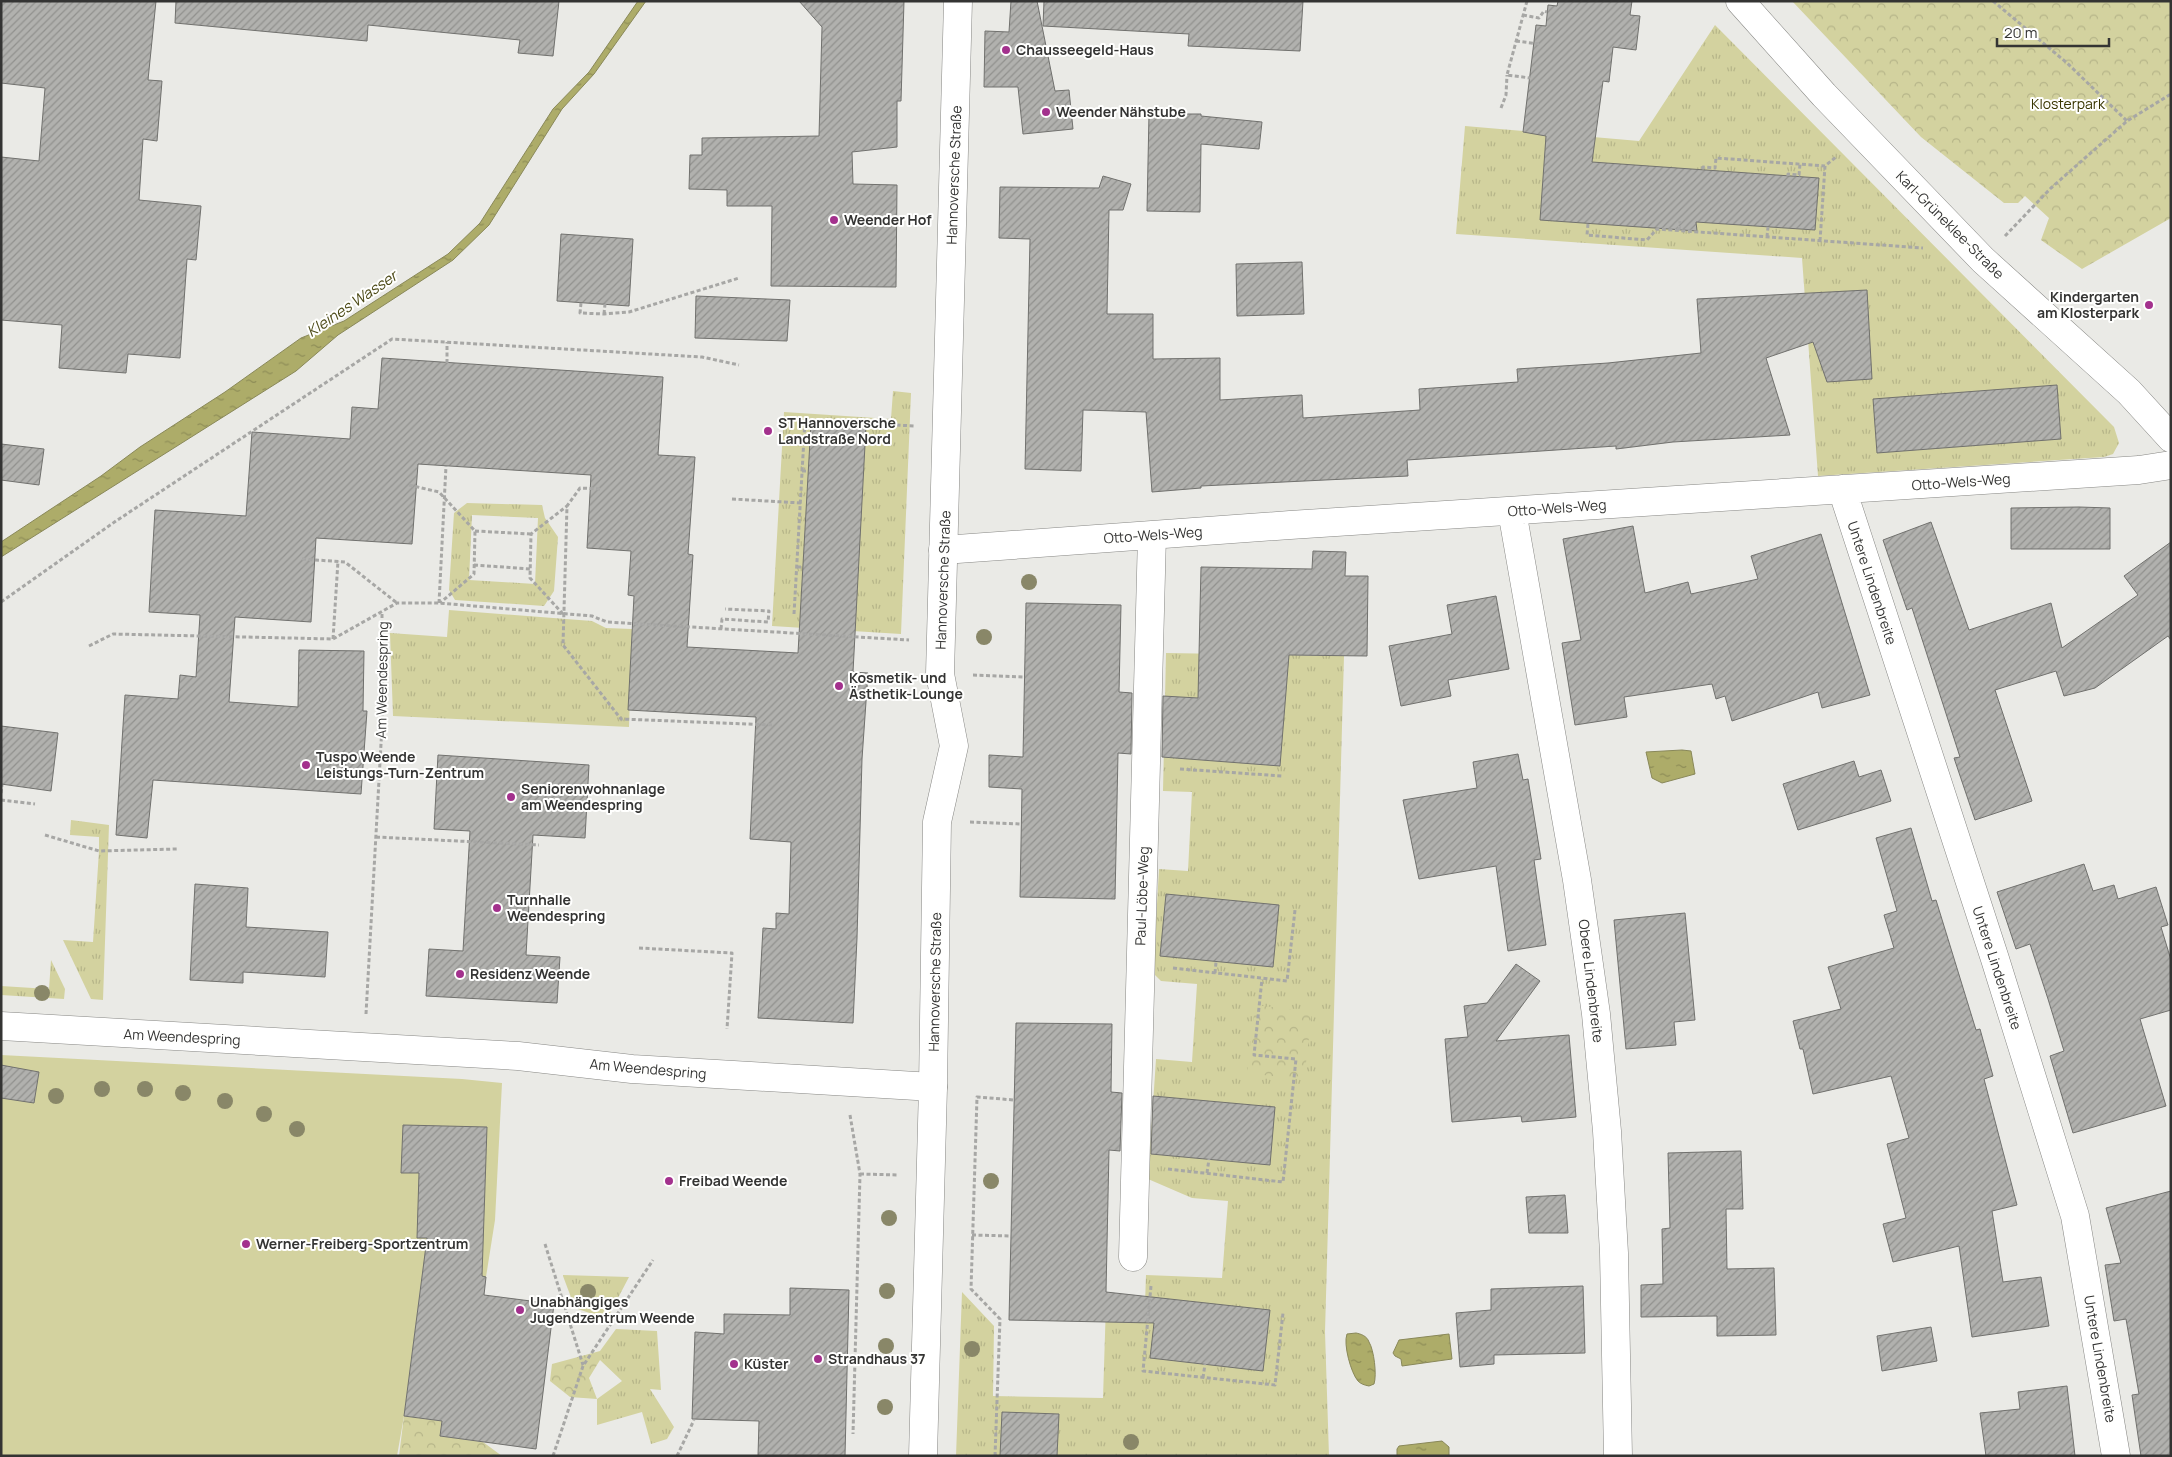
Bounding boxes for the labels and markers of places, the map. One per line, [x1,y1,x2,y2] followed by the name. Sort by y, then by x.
[1016,40,1154,59] place label: Chausseegeld-Haus
[1000,44,1012,56] marker: Chausseegeld-Haus
[1056,102,1186,121] place label: Weender Nähstube
[1040,106,1052,118] marker: Weender Nähstube
[844,210,932,229] place label: Weender Hof
[828,214,840,226] marker: Weender Hof
[2037,287,2139,322] place label: Kindergarten am Klosterpark
[2143,299,2155,311] marker: Kindergarten am Klosterpark
[778,413,896,448] place label: ST Hannoversche Landstraße Nord
[762,425,774,437] marker: ST Hannoversche Landstraße Nord
[849,668,963,703] place label: Kosmetik- und Ästhetik-Lounge
[833,680,845,692] marker: Kosmetik- und Ästhetik-Lounge
[316,747,484,782] place label: Tuspo Weende Leistungs-Turn-Zentrum
[300,759,312,771] marker: Tuspo Weende Leistungs-Turn-Zentrum
[521,779,665,814] place label: Seniorenwohnanlage am Weendespring
[505,791,517,803] marker: Seniorenwohnanlage am Weendespring
[507,890,605,925] place label: Turnhalle Weendespring
[491,902,503,914] marker: Turnhalle Weendespring
[470,964,590,983] place label: Residenz Weende
[454,968,466,980] marker: Residenz Weende
[679,1171,787,1190] place label: Freibad Weende
[663,1175,675,1187] marker: Freibad Weende
[256,1234,468,1253] place label: Werner-Freiberg-Sportzentrum
[240,1238,252,1250] marker: Werner-Freiberg-Sportzentrum
[530,1292,695,1327] place label: Unabhängiges Jugendzentrum Weende
[514,1304,526,1316] marker: Unabhängiges Jugendzentrum Weende
[828,1349,926,1368] place label: Strandhaus 37
[812,1353,824,1365] marker: Strandhaus 37
[744,1354,789,1373] place label: Küster
[728,1358,740,1370] marker: Küster

